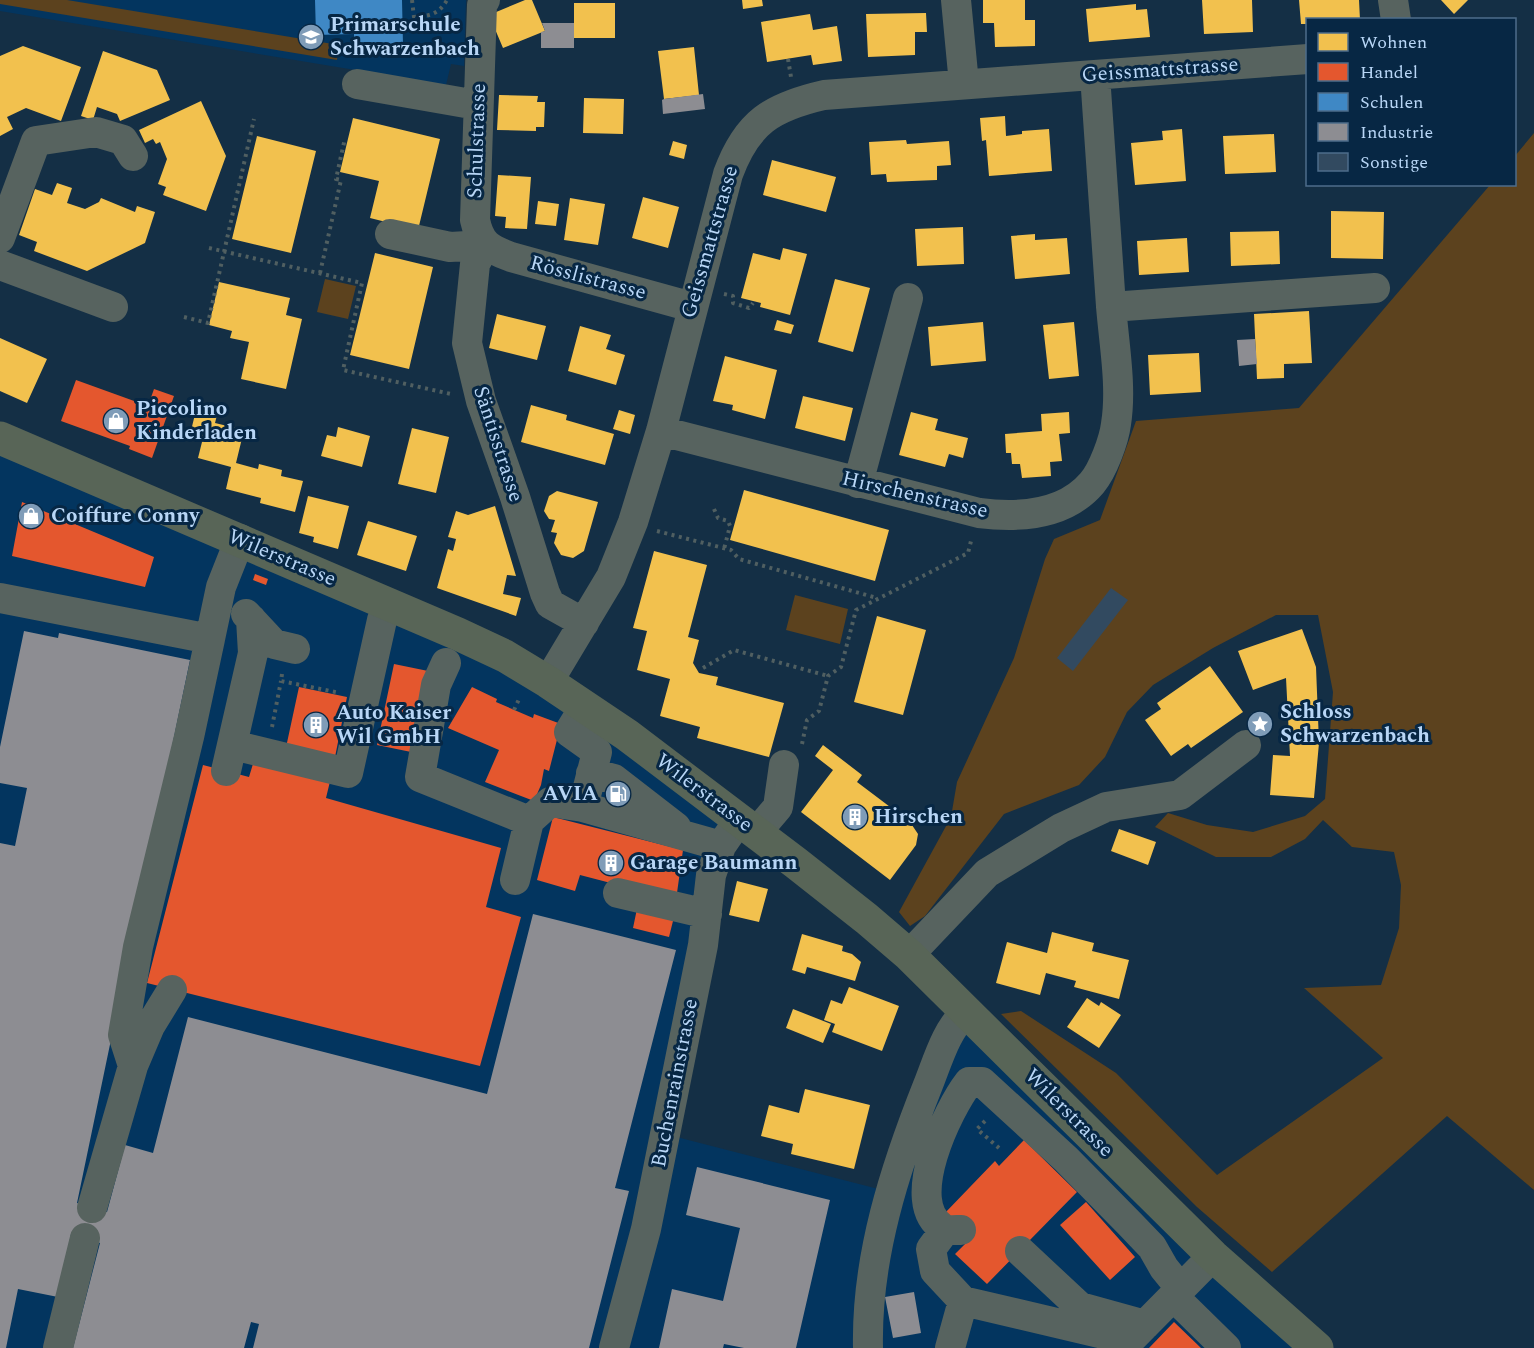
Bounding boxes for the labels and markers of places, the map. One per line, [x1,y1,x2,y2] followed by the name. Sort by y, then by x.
[330,9,480,65] place label: Primarschule Schwarzenbach
[296,22,326,52] school or university icon: Primarschule Schwarzenbach
[136,393,257,449] place label: Piccolino Kinderladen
[101,406,131,436] shop icon: Piccolino Kinderladen
[51,500,200,532] place label: Coiffure Conny
[16,501,46,531] shop icon: Coiffure Conny
[1280,696,1430,752] place label: Schloss Schwarzenbach
[336,697,451,753] place label: Auto Kaiser Wil GmbH
[1245,709,1275,739] place icon: Schloss Schwarzenbach
[301,710,331,740] building icon: Auto Kaiser Wil GmbH
[543,778,598,810] place label: AVIA
[603,779,633,809] fuel station icon: AVIA
[874,801,963,833] place label: Hirschen
[840,802,870,832] building icon: Hirschen
[630,847,797,879] place label: Garage Baumann
[596,848,626,878] building icon: Garage Baumann

